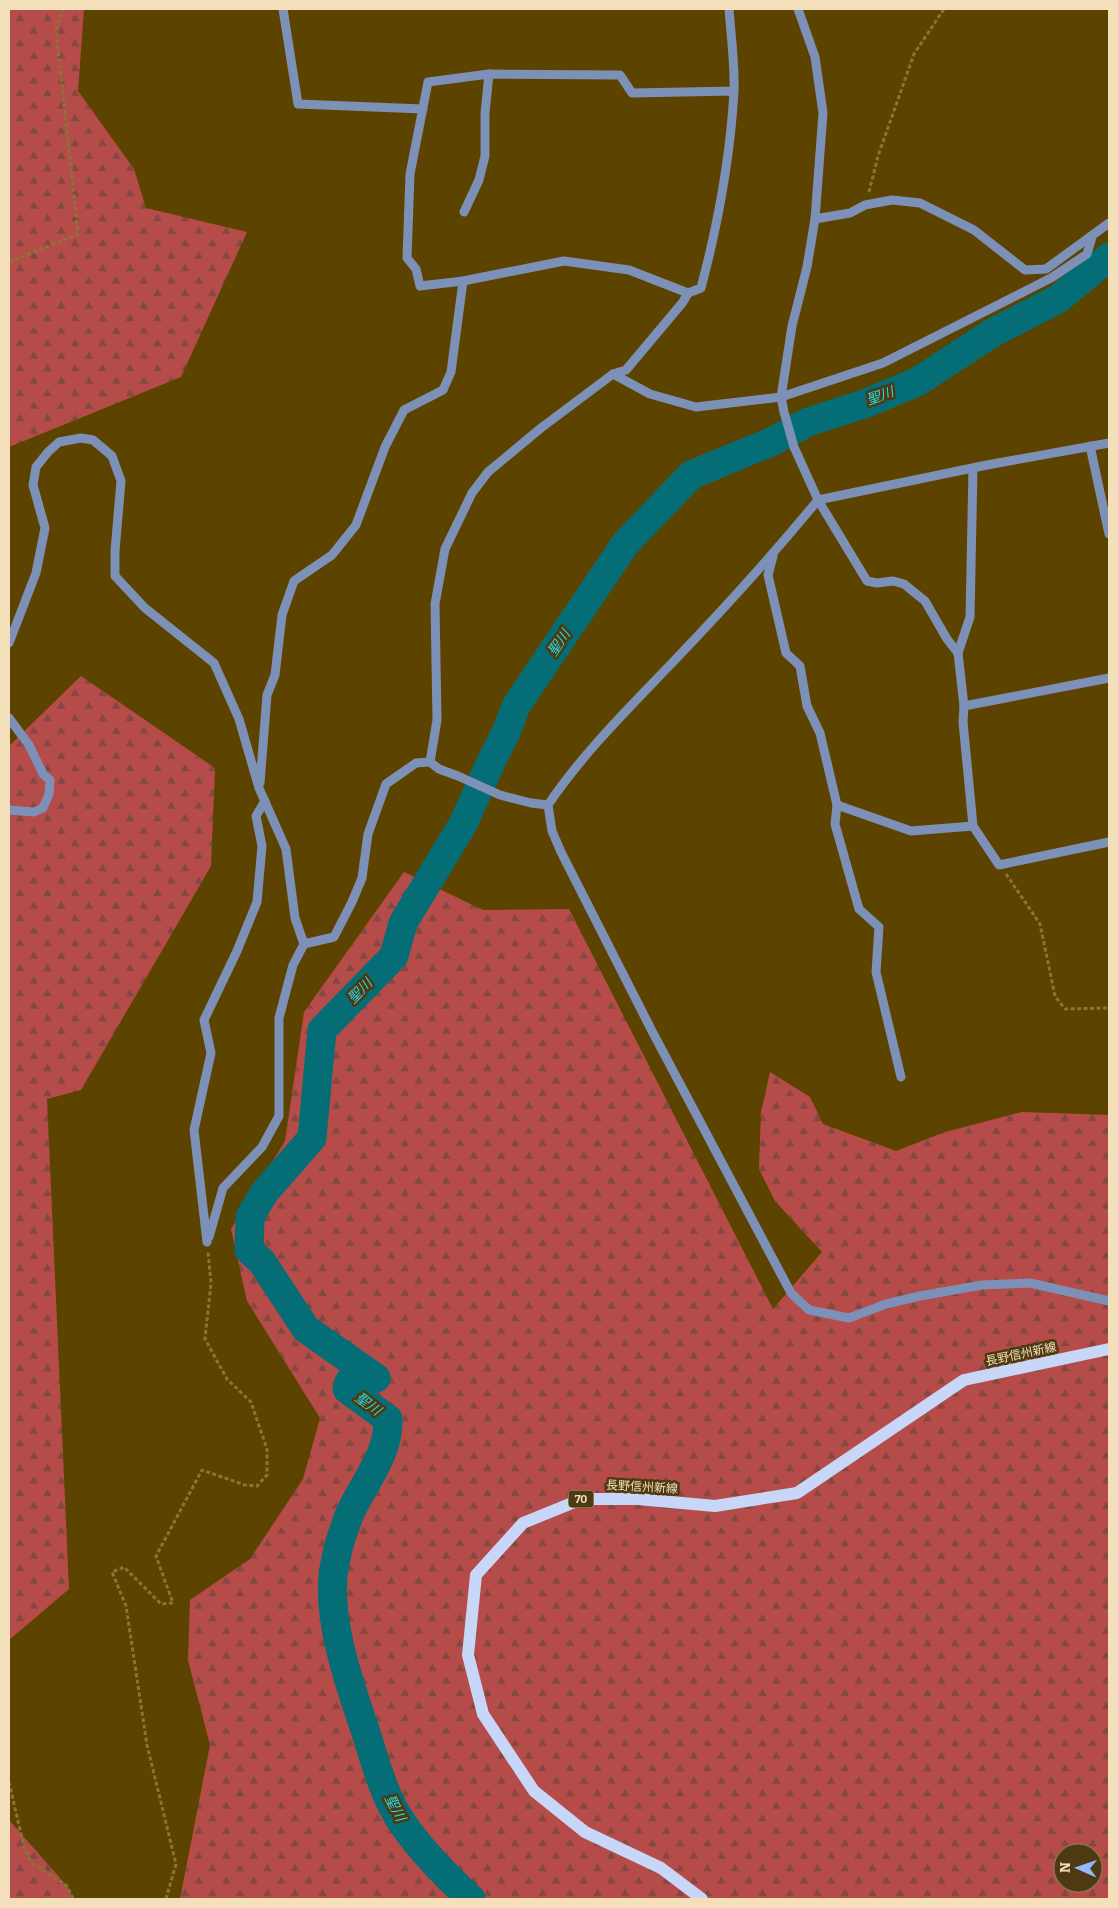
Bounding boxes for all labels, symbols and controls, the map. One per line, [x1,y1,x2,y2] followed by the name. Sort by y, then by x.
[864,383,898,409] water label: 聖川
[544,625,575,659] water label: 聖川
[344,974,377,1007] water label: 聖川
[984,1340,1058,1368] street label: 長野信州新線
[352,1389,386,1420] water label: 聖川
[606,1478,678,1496] street label: 長野信州新線
[568,1490,594,1508] road number: 70
[381,1792,410,1826] water label: 聖川
[1053,1843,1103,1893] north arrow
[1057,1862,1074,1873] text: N

